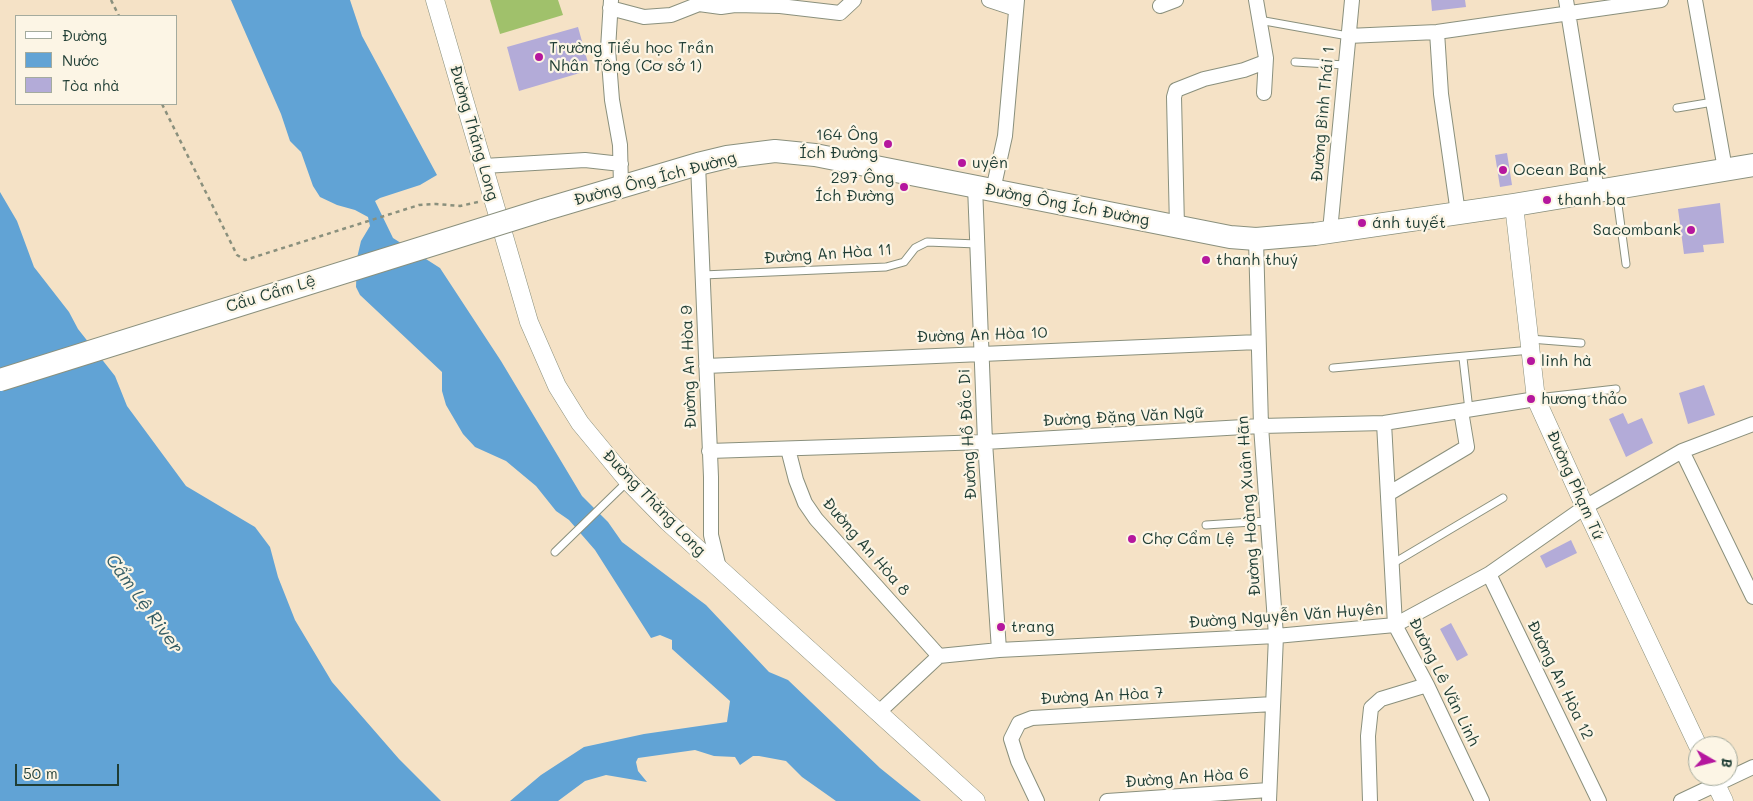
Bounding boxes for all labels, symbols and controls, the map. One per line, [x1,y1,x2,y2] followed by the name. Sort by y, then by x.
[15,15,178,105] legend
[62,25,107,45] text: Đường
[549,38,714,76] place label: Trường Tiểu học Trần Nhân Tông (Cơ sở 1)
[1308,45,1338,183] street label: Đường Bình Thái 1
[62,50,99,70] text: Nước
[533,51,545,63] marker: Trường Tiểu học Trần Nhân Tông (Cơ sở 1)
[445,63,503,203] street label: Đường Thăng Long
[62,75,120,95] text: Tòa nhà
[800,125,878,163] place label: 164 Ông Ích Đường
[882,138,894,150] marker: 164 Ông Ích Đường
[572,148,738,210] street label: Đường Ông Ích Đường
[972,153,1008,173] place label: uyên
[956,157,968,169] marker: uyên
[1513,160,1606,180] place label: Ocean Bank
[1497,164,1509,176] marker: Ocean Bank
[816,168,894,206] place label: 297 Ông Ích Đường
[983,180,1151,230] street label: Đường Ông Ích Đường
[898,181,910,193] marker: 297 Ông Ích Đường
[1557,190,1626,210] place label: thanh ba
[1541,194,1553,206] marker: thanh ba
[1372,213,1446,233] place label: ánh tuyết
[1356,217,1368,229] marker: ánh tuyết
[1593,220,1681,240] place label: Sacombank
[1685,224,1697,236] marker: Sacombank
[763,240,893,268] street label: Đường An Hòa 11
[1216,250,1298,270] place label: thanh thuý
[1200,254,1212,266] marker: thanh thuý
[224,271,318,317] street label: Cầu Cẩm Lệ
[677,305,701,429] street label: Đường An Hòa 9
[916,323,1048,347] street label: Đường An Hòa 10
[1541,351,1592,371] place label: linh hà
[1525,355,1537,367] marker: linh hà
[955,368,981,500] street label: Đường Hồ Đắc Di
[1541,389,1627,409] place label: hương thảo
[1525,393,1537,405] marker: hương thảo
[1042,403,1204,431] street label: Đường Đặng Văn Ngữ
[1233,415,1265,597] street label: Đường Hoàng Xuân Hãn
[1542,427,1608,543] street label: Đường Phạm Tứ
[598,446,710,560] street label: Đường Thăng Long
[818,494,914,600] street label: Đường An Hòa 8
[1142,529,1235,549] place label: Chợ Cẩm Lệ
[1126,533,1138,545] marker: Chợ Cẩm Lệ
[101,550,187,658] water label: Cẩm Lệ River
[1188,600,1384,632] street label: Đường Nguyễn Văn Huyên
[1405,615,1483,749] street label: Đường Lê Văn Linh
[1011,617,1054,637] place label: trang
[1523,617,1597,743] street label: Đường An Hòa 12
[995,621,1007,633] marker: trang
[1040,683,1164,709] street label: Đường An Hòa 7
[1688,736,1738,786] north arrow
[18,754,121,786] scale bar
[1717,757,1737,769] text: B
[23,763,58,783] text: 50 m
[1125,764,1249,792] street label: Đường An Hòa 6

